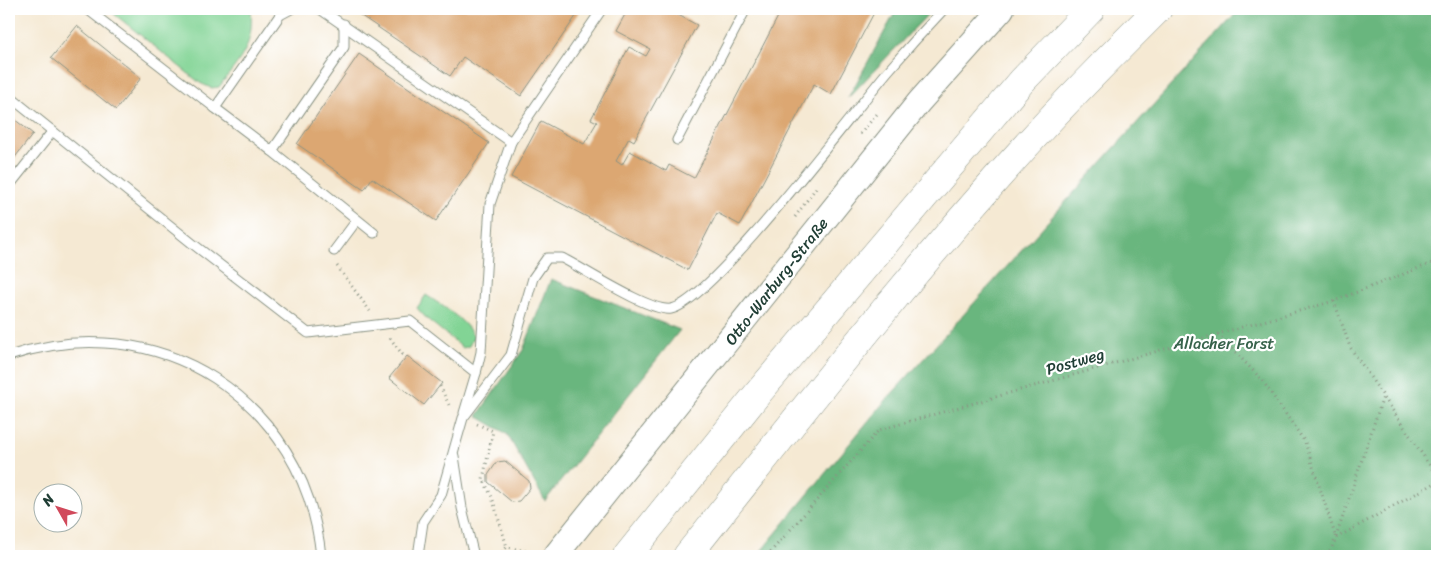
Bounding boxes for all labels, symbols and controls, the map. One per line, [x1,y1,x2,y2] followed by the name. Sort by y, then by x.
[717,211,836,352] street label: Otto-Warburg-Straße
[1173,329,1274,358] park label: Allacher Forst
[1043,339,1108,384] street label: Postweg
[32,482,82,532] north arrow
[35,488,61,513] text: N

